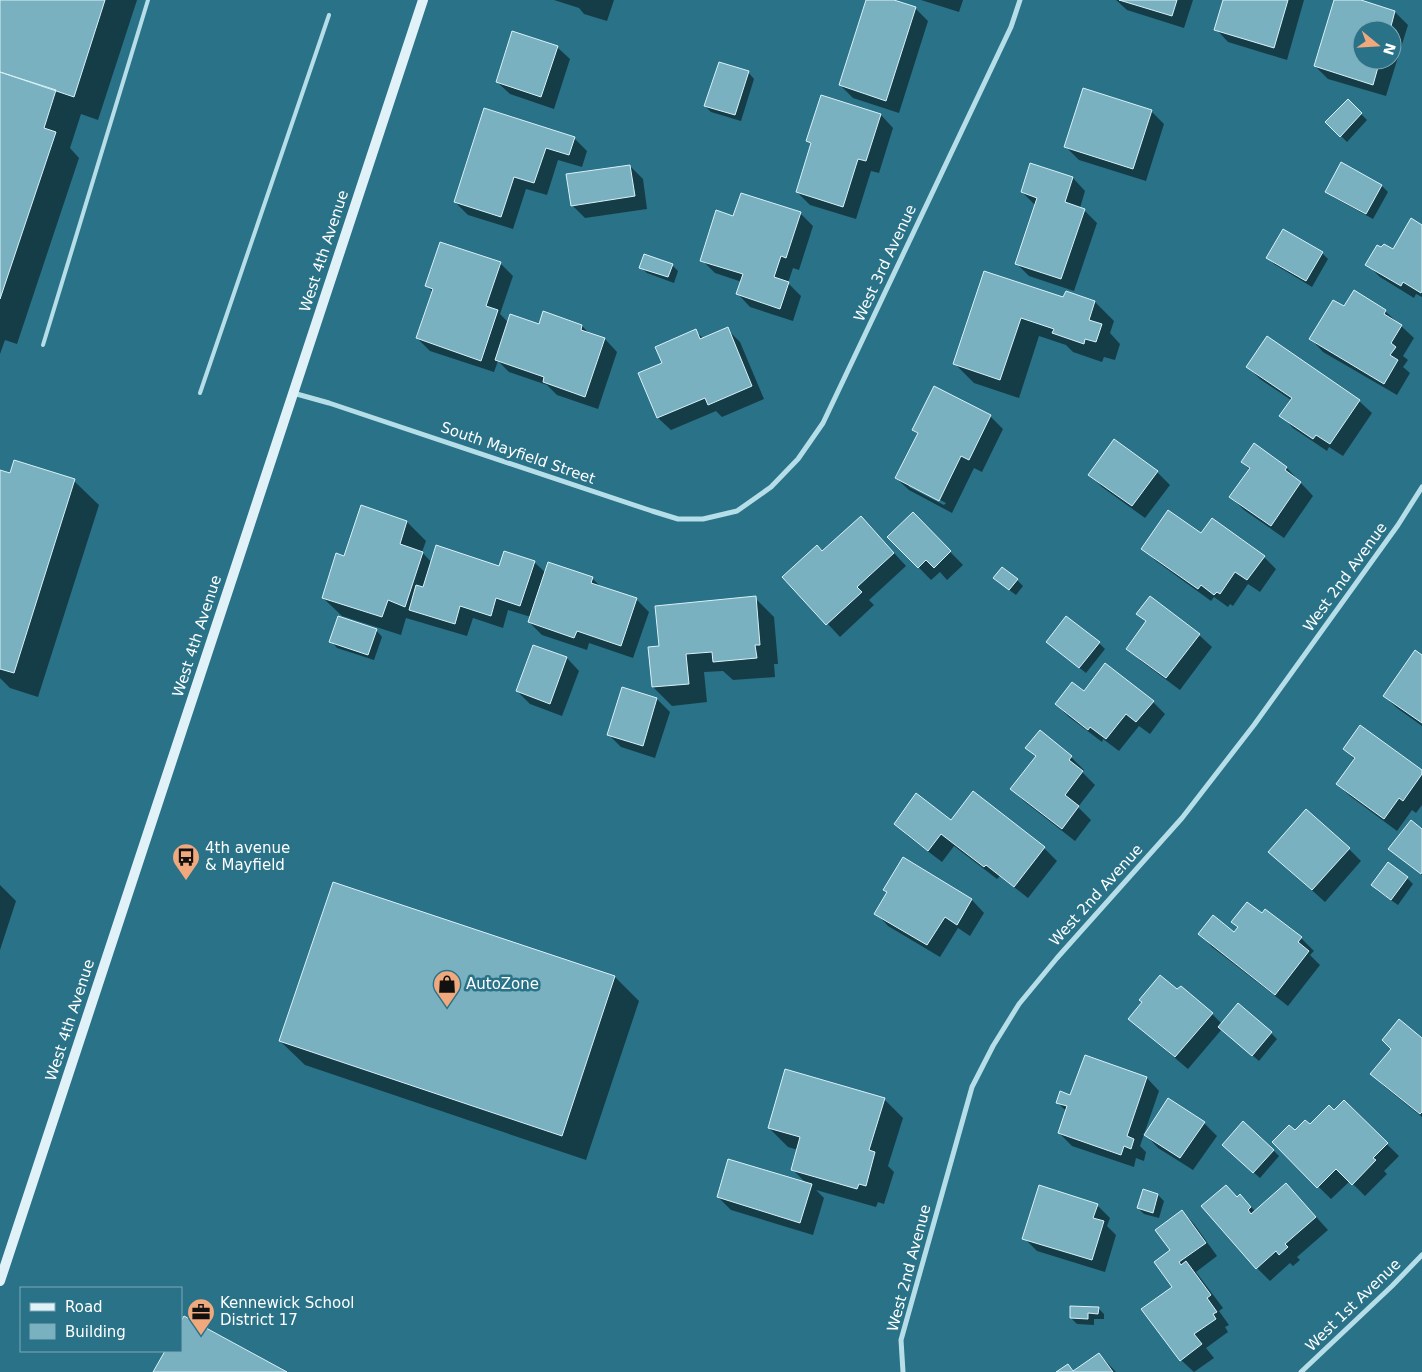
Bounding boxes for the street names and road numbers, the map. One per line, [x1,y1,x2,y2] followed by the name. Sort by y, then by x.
[296,188,352,314] street label: West 4th Avenue
[850,202,920,324] street label: West 3rd Avenue
[438,418,598,488] street label: South Mayfield Street
[1299,519,1391,635] street label: West 2nd Avenue
[169,573,225,699] street label: West 4th Avenue
[1046,840,1146,950] street label: West 2nd Avenue
[42,957,98,1083] street label: West 4th Avenue
[883,1203,935,1333] street label: West 2nd Avenue
[1302,1255,1404,1355] street label: West 1st Avenue

